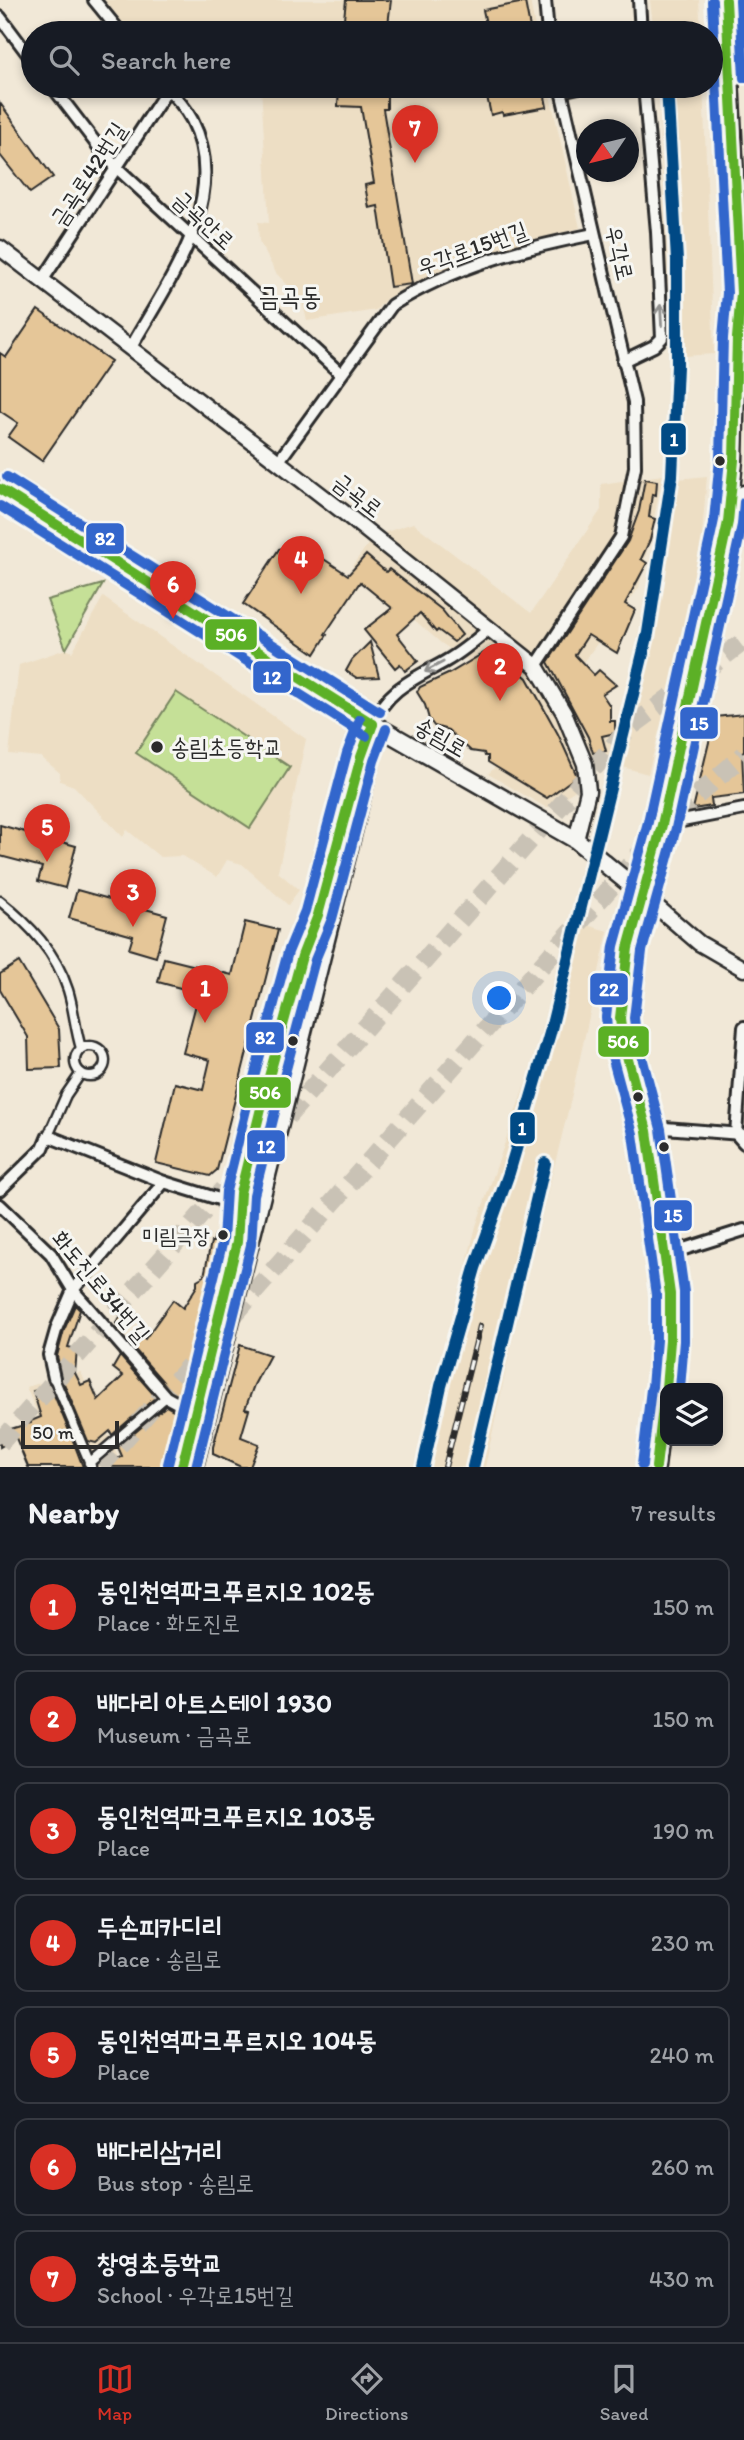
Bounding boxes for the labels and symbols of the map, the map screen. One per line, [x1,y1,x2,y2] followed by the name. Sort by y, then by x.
[392,105,438,163] pin: 7
[44,117,132,231] street label: 금곡로42번길
[576,119,639,182] north arrow
[167,185,241,255] street label: 금곡안로
[413,215,531,281] street label: 우각로15번길
[600,223,640,283] street label: 우각로
[259,280,321,312] district label: 금곡동
[655,304,668,327] one-way arrow
[660,422,687,456] line badge: 1
[670,428,679,451] text: 1
[713,454,727,468] unlabelled marker
[328,467,388,523] street label: 금곡로
[85,522,125,555] line badge: 82
[95,527,115,550] text: 82
[278,536,324,594] pin: 4
[150,561,196,619] pin: 6
[204,618,258,651] line badge: 506
[215,623,247,646] text: 506
[477,643,523,701] pin: 2
[252,660,292,694] line badge: 12
[425,660,445,674] one-way arrow
[263,666,281,689] text: 12
[679,706,719,740] line badge: 15
[410,711,472,763] street label: 송림로
[690,712,708,735] text: 15
[171,733,282,761] place label: 송림초등학교
[149,739,165,755] marker: 송림초등학교
[24,804,70,862] pin: 5
[110,869,156,927] pin: 3
[182,965,228,1023] pin: 1
[589,972,629,1006] line badge: 22
[599,978,619,1001] text: 22
[482,981,516,1015] your location
[245,1021,285,1054] line badge: 82
[597,1025,650,1058] line badge: 506
[255,1026,275,1049] text: 82
[607,1030,639,1053] text: 506
[286,1034,300,1048] unlabelled marker
[238,1076,292,1109] line badge: 506
[249,1081,281,1104] text: 506
[631,1090,645,1104] unlabelled marker
[509,1111,536,1145] line badge: 1
[518,1117,527,1140] text: 1
[246,1129,286,1163] line badge: 12
[257,1135,275,1158] text: 12
[657,1140,671,1154] unlabelled marker
[653,1199,693,1232] line badge: 15
[664,1204,682,1227] text: 15
[142,1223,210,1248] place label: 미림극장
[46,1224,156,1348] street label: 화도진로34번길
[216,1228,230,1242] marker: 미림극장
[21,1418,119,1450] scale bar

